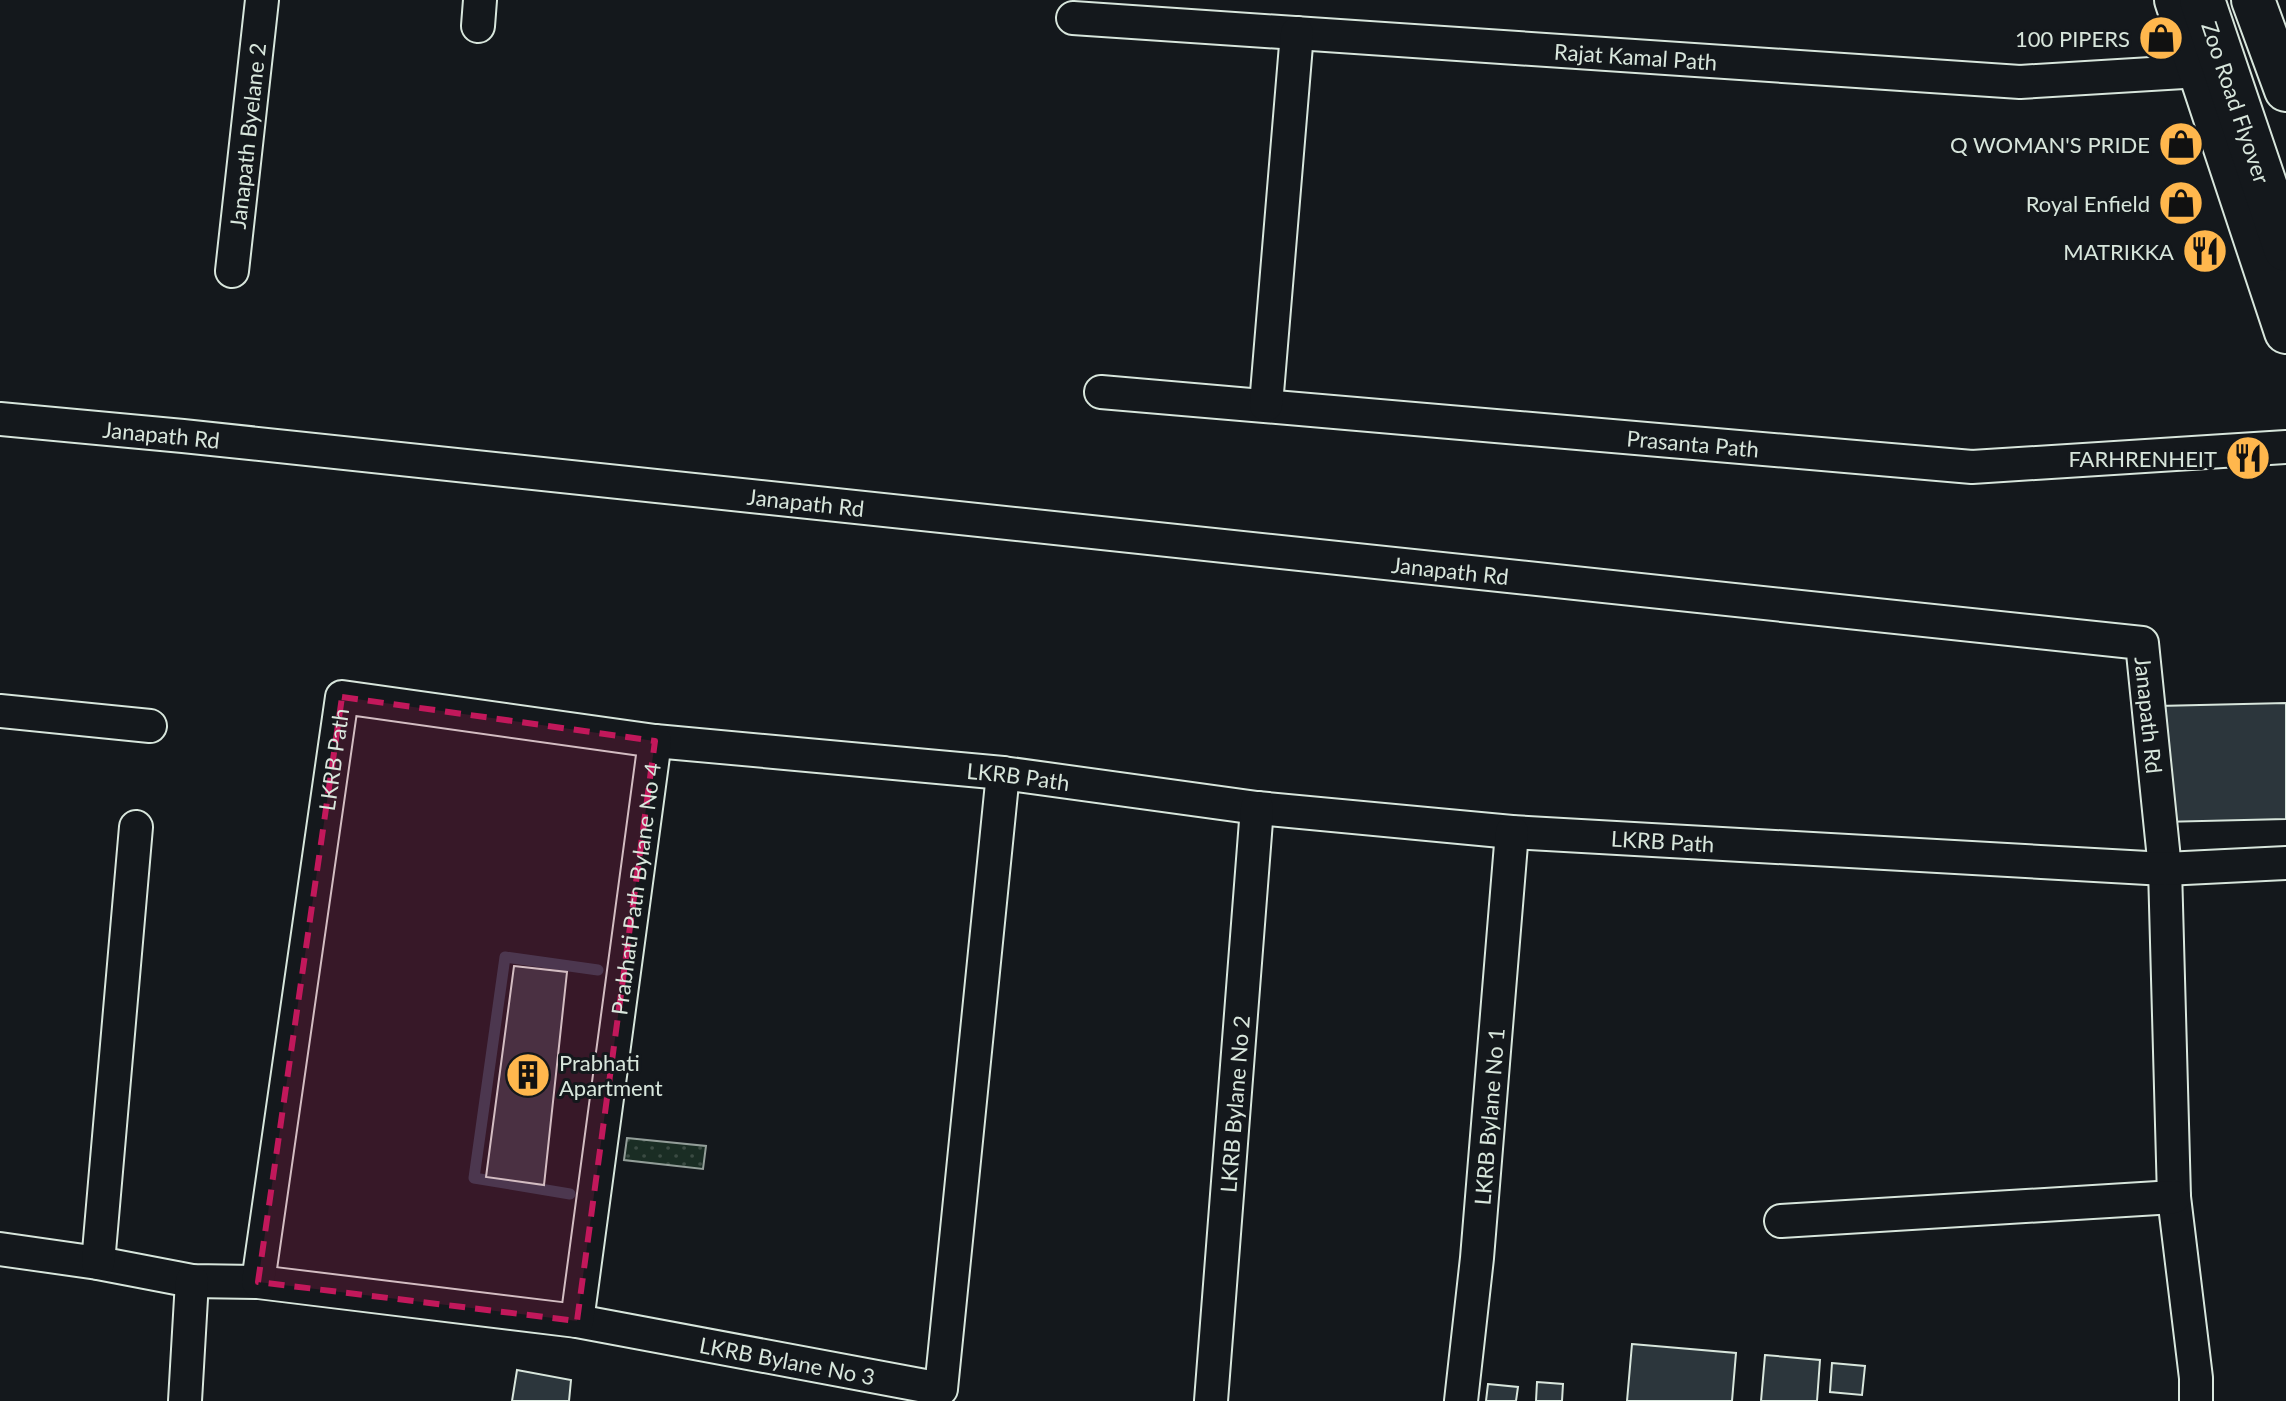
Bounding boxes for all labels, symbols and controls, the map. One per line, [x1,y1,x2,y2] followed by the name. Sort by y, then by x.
[2137,14,2185,62] shop icon: 100 PIPERS
[2197,18,2276,187] street label: Zoo Road Flyover
[2015,25,2130,52] place label: 100 PIPERS
[1553,37,1718,75] street label: Rajat Kamal Path
[223,41,271,230] street label: Janapath Byelane 2
[2157,120,2205,168] shop icon: Q WOMAN'S PRIDE
[1950,131,2150,158] place label: Q WOMAN'S PRIDE
[2157,179,2205,227] shop icon: Royal Enfield
[2026,190,2150,217] place label: Royal Enfield
[2181,227,2229,275] restaurant icon: MATRIKKA
[2063,238,2174,265] place label: MATRIKKA
[102,415,221,453] street label: Janapath Rd
[1626,424,1760,462] street label: Prasanta Path
[2224,434,2272,482] restaurant icon: FARHRENHEIT
[2068,445,2217,472] place label: FARHRENHEIT
[746,482,866,521] street label: Janapath Rd
[1390,550,1510,589] street label: Janapath Rd
[2130,655,2169,775] street label: Janapath Rd
[312,706,354,812] street label: LKRB Path
[966,756,1071,796] street label: LKRB Path
[605,761,665,1017] street label: Prabhati Path Bylane No 4
[1610,824,1715,857] street label: LKRB Path
[1214,1014,1254,1194] street label: LKRB Bylane No 2
[1468,1027,1509,1206] street label: LKRB Bylane No 1
[559,1049,663,1101] place label: Prabhati Apartment
[504,1051,552,1099] building icon: Prabhati Apartment
[697,1331,877,1390] street label: LKRB Bylane No 3

